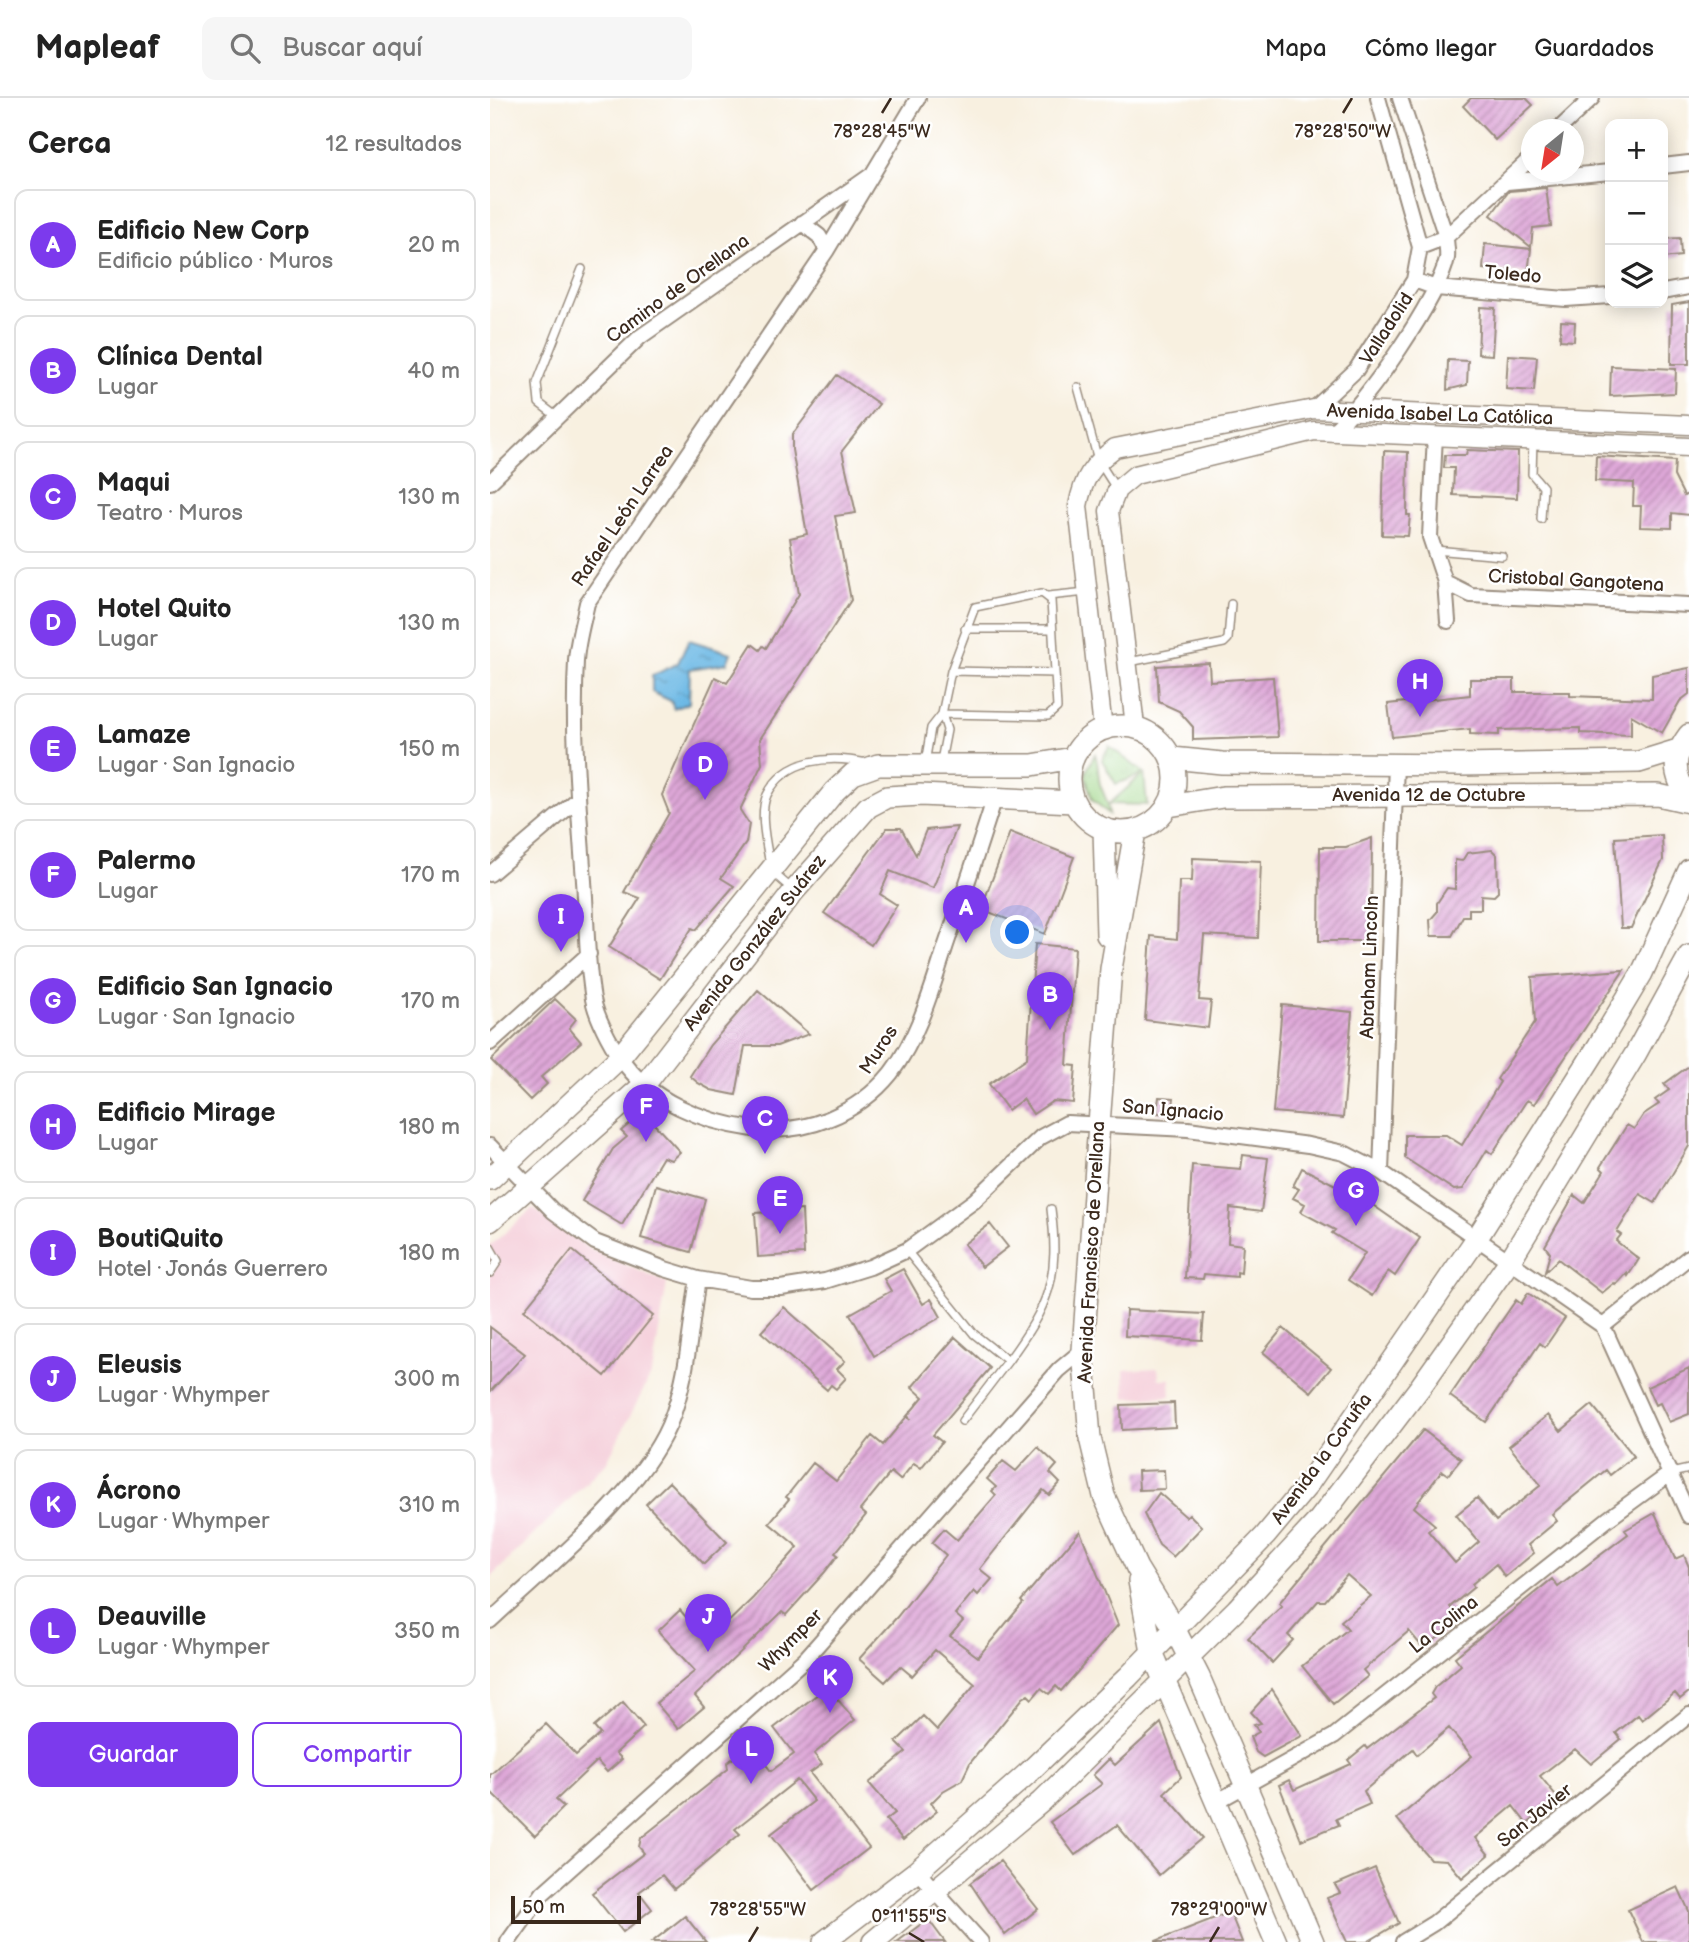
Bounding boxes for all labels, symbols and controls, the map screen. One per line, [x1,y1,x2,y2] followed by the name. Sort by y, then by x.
[202,17,692,80] search box
[35,28,160,68] text: Mapleaf
[226,29,264,67] icon: search
[282,33,423,64] text: Buscar aquí
[1265,34,1327,63] text: Mapa
[1365,34,1496,63] text: Cómo llegar
[1534,34,1654,63] text: Guardados
[1521,119,1584,182] north arrow
[1605,119,1668,308] map controls
[1605,119,1668,182] button: +
[833,121,931,142] text: 78°28'45"W
[1295,121,1392,142] text: 78°28'50"W
[28,126,111,162] text: Cerca
[325,130,462,158] text: 12 resultados
[1605,182,1668,245] button: −
[97,216,309,247] text: Edificio New Corp
[602,229,754,349] street label: Camino de Orellana
[46,231,60,259] text: A
[408,231,460,259] text: 20 m
[1605,245,1668,308] button: layers
[97,247,333,275] text: Edificio público · Muros
[1483,261,1543,289] street label: Toledo
[1355,289,1419,369] street label: Valladolid
[97,342,263,373] text: Clínica Dental
[45,357,61,385] text: B
[407,357,460,385] text: 40 m
[97,373,158,401] text: Lugar
[1326,400,1554,430] street label: Avenida Isabel La Católica
[567,441,679,591] street label: Rafael León Larrea
[97,468,170,499] text: Maqui
[45,483,61,511] text: C
[398,483,460,511] text: 130 m
[97,499,243,527] text: Teatro · Muros
[1487,565,1665,597] street label: Cristobal Gangotena
[97,594,232,625] text: Hotel Quito
[45,609,61,637] text: D
[398,609,460,637] text: 130 m
[97,625,158,653] text: Lugar
[1397,659,1443,717] pin: H
[97,720,191,751] text: Lamaze
[46,735,60,763] text: E
[399,735,460,763] text: 150 m
[682,742,728,800] pin: D
[97,751,295,779] text: Lugar · San Ignacio
[1332,784,1526,807] street label: Avenida 12 de Octubre
[97,846,196,877] text: Palermo
[679,850,832,1036] street label: Avenida González Suárez
[46,861,60,889] text: F
[401,861,460,889] text: 170 m
[97,877,158,905] text: Lugar
[943,885,989,943] pin: A
[538,894,584,952] pin: I
[1356,895,1384,1039] street label: Abraham Lincoln
[1000,915,1034,949] your location
[97,972,333,1003] text: Edificio San Ignacio
[1027,972,1073,1030] pin: B
[45,987,61,1015] text: G
[401,987,460,1015] text: 170 m
[97,1003,295,1031] text: Lugar · San Ignacio
[855,1021,903,1079] street label: Muros
[623,1084,669,1142] pin: F
[1121,1095,1225,1127] street label: San Ignacio
[742,1096,788,1154] pin: C
[97,1098,275,1129] text: Edificio Mirage
[44,1113,62,1141] text: H
[399,1113,460,1141] text: 180 m
[1074,1120,1110,1384] street label: Avenida Francisco de Orellana
[97,1129,158,1157] text: Lugar
[1333,1168,1379,1226] pin: G
[757,1176,803,1234] pin: E
[97,1224,224,1255] text: BoutiQuito
[49,1239,57,1267] text: I
[399,1239,460,1267] text: 180 m
[97,1255,328,1283] text: Hotel · Jonás Guerrero
[97,1350,182,1381] text: Eleusis
[47,1365,59,1393] text: J
[394,1365,460,1393] text: 300 m
[97,1381,269,1409] text: Lugar · Whymper
[1267,1389,1377,1529] street label: Avenida la Coruña
[97,1476,181,1507] text: Ácrono
[45,1491,61,1519] text: K
[398,1491,460,1519] text: 310 m
[97,1507,269,1535] text: Lugar · Whymper
[1405,1591,1483,1659] street label: La Colina
[685,1594,731,1652] pin: J
[97,1602,206,1633] text: Deauville
[754,1604,828,1678] street label: Whymper
[46,1617,60,1645] text: L
[394,1617,460,1645] text: 350 m
[97,1633,269,1661] text: Lugar · Whymper
[807,1655,853,1713] pin: K
[28,1722,238,1787] button: Guardar
[252,1722,462,1787] button: Compartir
[728,1726,774,1784] pin: L
[1493,1778,1578,1853] street label: San Javier
[511,1893,640,1925] scale bar
[522,1896,565,1919] text: 50 m
[710,1899,807,1920] text: 78°28'55"W
[1171,1899,1268,1920] text: 78°29'00"W
[871,1906,947,1927] text: 0°11'55"S

